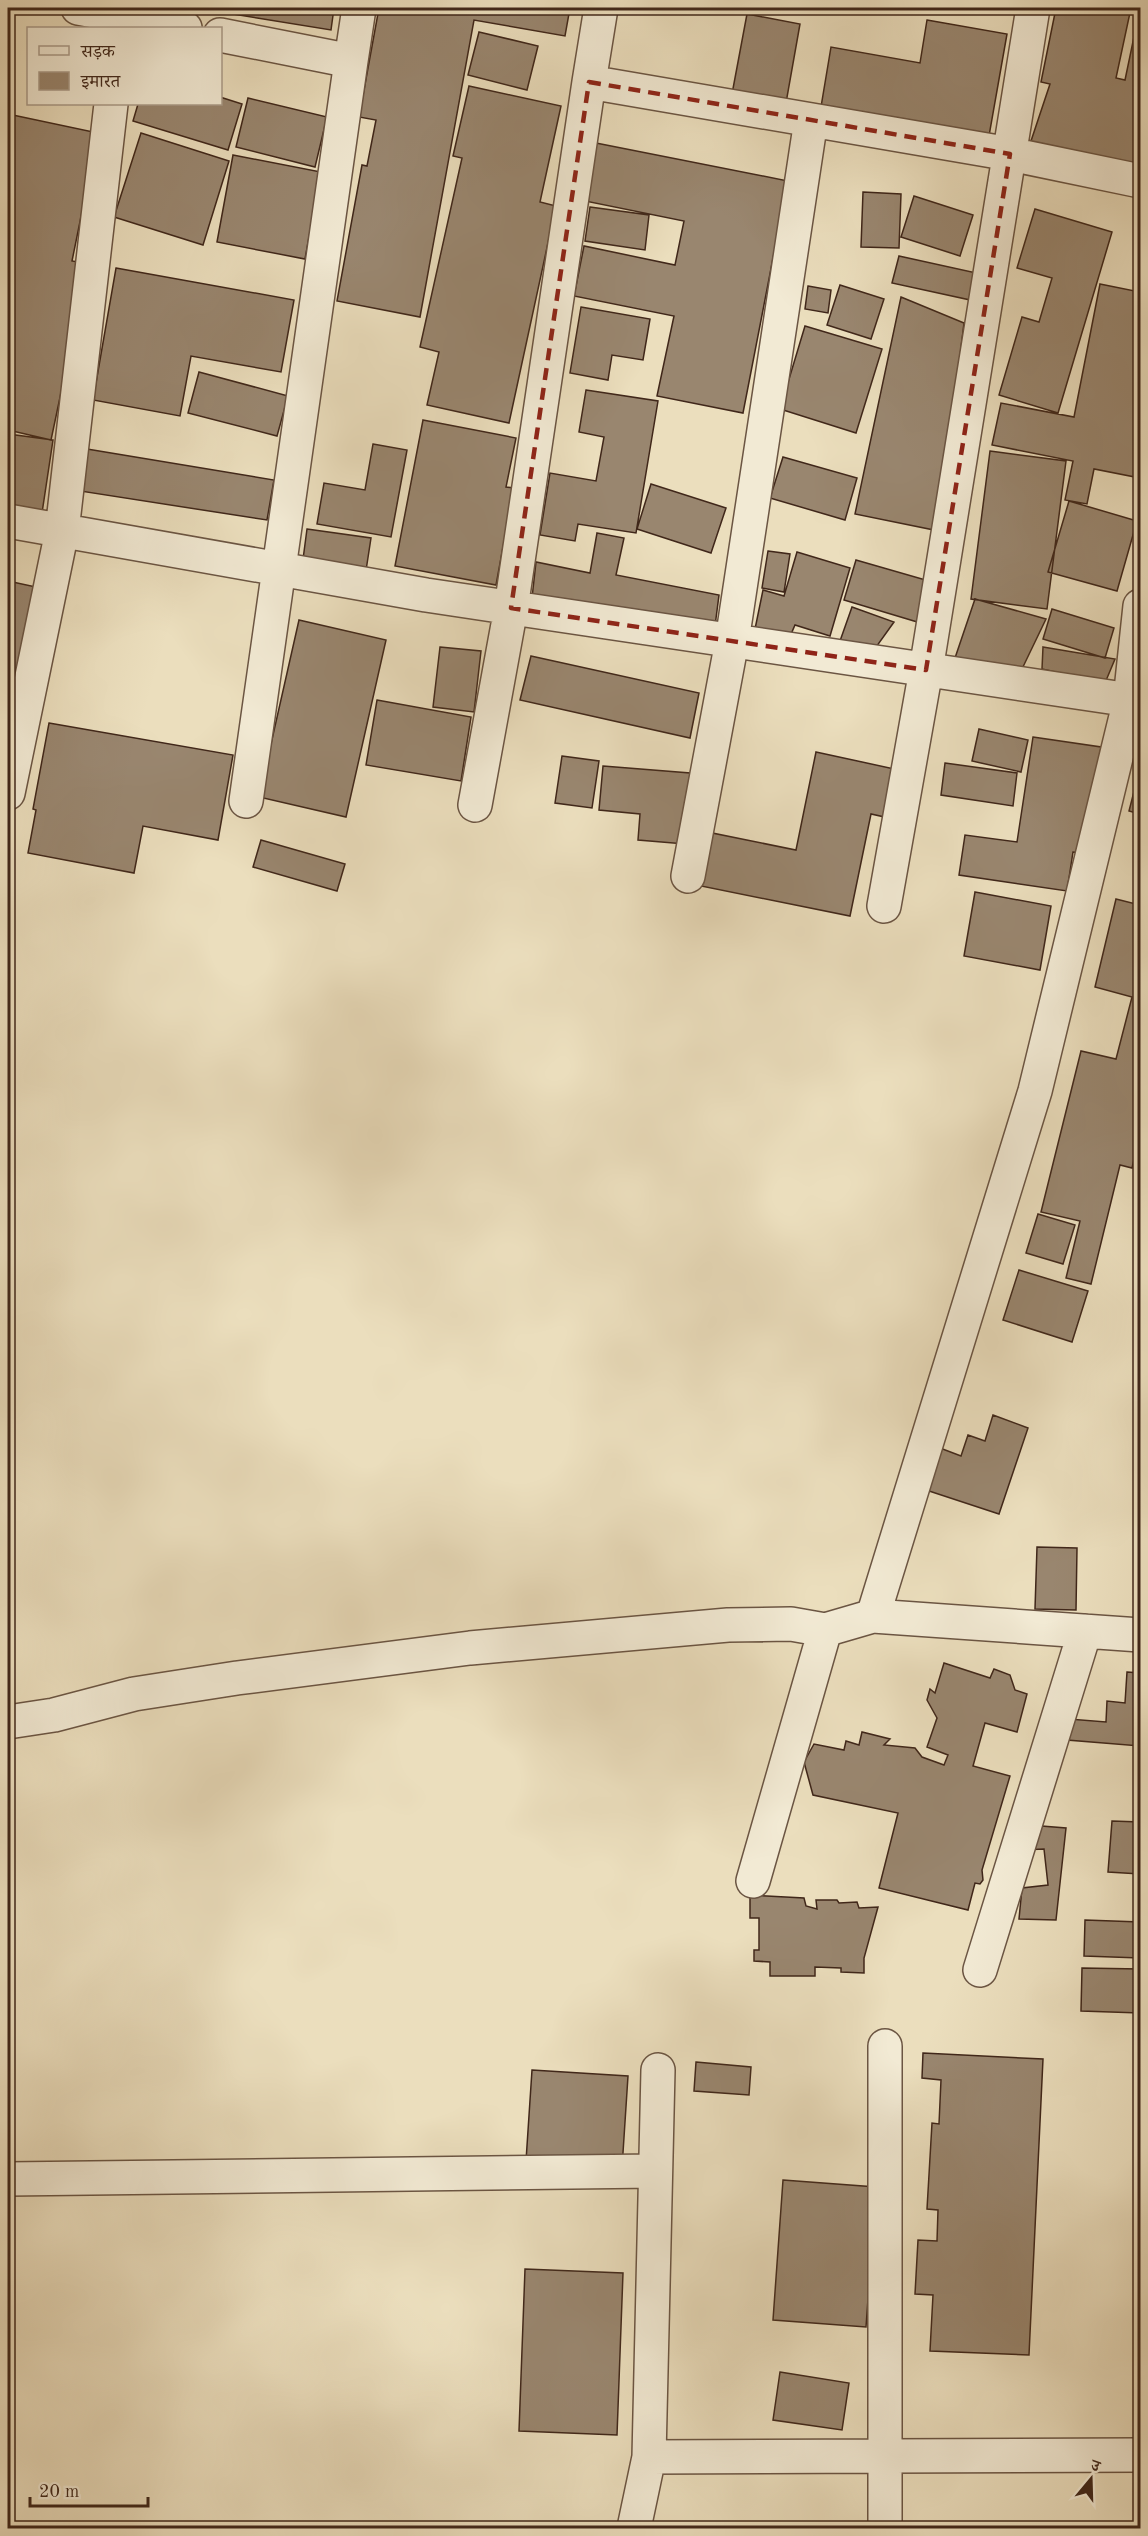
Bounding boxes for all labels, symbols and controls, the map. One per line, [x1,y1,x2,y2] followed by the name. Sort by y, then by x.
[27,27,222,105] legend
[80,43,116,61] text: सड़क
[80,73,121,91] text: इमारत
[1061,2449,1121,2509] north arrow
[1088,2457,1103,2476] text: उ
[30,2470,148,2508] scale bar
[39,2483,79,2501] text: 20 m

